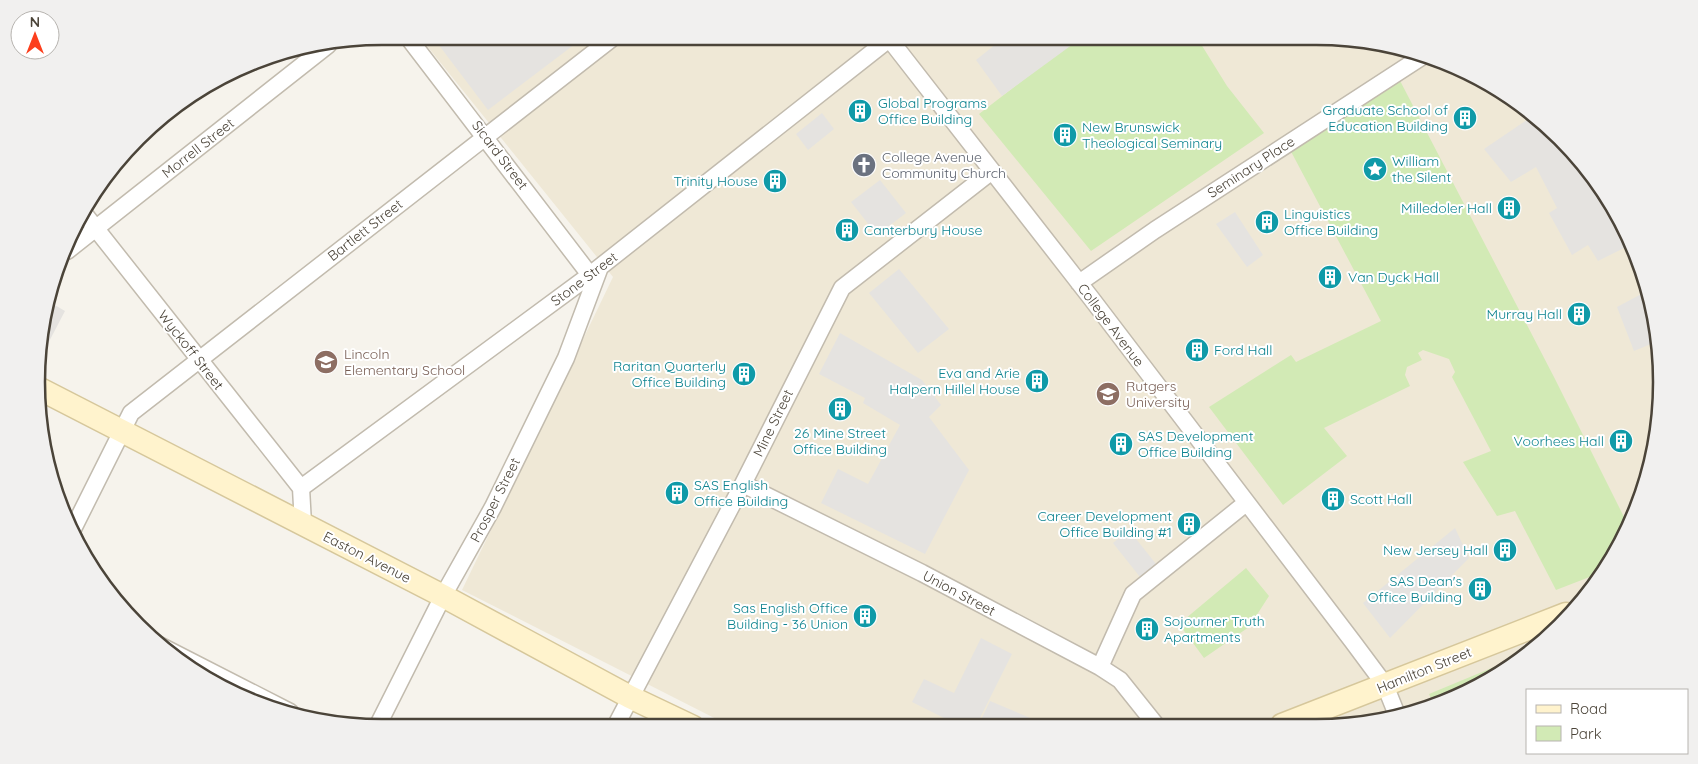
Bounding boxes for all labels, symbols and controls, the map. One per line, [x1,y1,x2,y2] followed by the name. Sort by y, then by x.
[10,10,60,60] north arrow
[30,13,40,31] text: N
[878,94,987,128] place label: Global Programs Office Building
[847,98,873,124] building icon: Global Programs Office Building
[1322,101,1448,135] place label: Graduate School of Education Building
[1452,105,1478,131] building icon: Graduate School of Education Building
[158,114,238,182] street label: Morrell Street
[468,117,532,193] street label: Sicard Street
[1082,118,1222,152] place label: New Brunswick Theological Seminary
[1052,122,1078,148] building icon: New Brunswick Theological Seminary
[1204,132,1298,202] street label: Seminary Place
[882,148,1006,182] place label: College Avenue Community Church
[851,152,877,178] church icon: College Avenue Community Church
[1392,152,1451,186] place label: William the Silent
[1362,156,1388,182] place icon: William the Silent
[762,168,788,194] building icon: Trinity House
[673,172,758,190] place label: Trinity House
[324,195,406,265] street label: Bartlett Street
[1496,195,1522,221] building icon: Milledoler Hall
[1401,199,1492,217] place label: Milledoler Hall
[1284,205,1378,239] place label: Linguistics Office Building
[1254,209,1280,235] building icon: Linguistics Office Building
[834,217,860,243] building icon: Canterbury House
[864,221,982,239] place label: Canterbury House
[547,248,621,310] street label: Stone Street
[1317,264,1343,290] building icon: Van Dyck Hall
[1348,268,1439,286] place label: Van Dyck Hall
[1074,280,1148,370] street label: College Avenue
[1566,301,1592,327] building icon: Murray Hall
[1487,305,1562,323] place label: Murray Hall
[154,306,228,394] street label: Wyckoff Street
[1184,337,1210,363] building icon: Ford Hall
[1214,341,1273,359] place label: Ford Hall
[344,345,465,379] place label: Lincoln Elementary School
[313,349,339,375] school or university icon: Lincoln Elementary School
[613,357,726,391] place label: Raritan Quarterly Office Building
[731,361,757,387] building icon: Raritan Quarterly Office Building
[889,364,1020,398] place label: Eva and Arie Halpern Hillel House
[1024,368,1050,394] building icon: Eva and Arie Halpern Hillel House
[1126,377,1190,411] place label: Rutgers University
[1095,381,1121,407] school or university icon: Rutgers University
[749,386,797,460] street label: Mine Street
[827,396,853,422] building icon: 26 Mine Street Office Building
[793,424,887,458] place label: 26 Mine Street Office Building
[1138,427,1254,461] place label: SAS Development Office Building
[1608,428,1634,454] building icon: Voorhees Hall
[1108,431,1134,457] building icon: SAS Development Office Building
[1514,432,1604,450] place label: Voorhees Hall
[466,455,524,545] street label: Prosper Street
[694,476,788,510] place label: SAS English Office Building
[664,480,690,506] building icon: SAS English Office Building
[1320,486,1346,512] building icon: Scott Hall
[1350,490,1412,508] place label: Scott Hall
[1037,507,1172,541] place label: Career Development Office Building #1
[1176,511,1202,537] building icon: Career Development Office Building #1
[320,527,414,587] street label: Easton Avenue
[1492,537,1518,563] building icon: New Jersey Hall
[1383,541,1488,559] place label: New Jersey Hall
[920,566,999,620] street label: Union Street
[1368,572,1462,606] place label: SAS Dean's Office Building
[1467,576,1493,602] building icon: SAS Dean's Office Building
[727,599,848,633] place label: Sas English Office Building - 36 Union
[852,603,878,629] building icon: Sas English Office Building - 36 Union
[1164,612,1265,646] place label: Sojourner Truth Apartments
[1134,616,1160,642] building icon: Sojourner Truth Apartments
[1374,643,1474,697] street label: Hamilton Street
[1526,689,1688,754] legend
[1570,699,1607,718] text: Road
[1570,724,1602,743] text: Park

